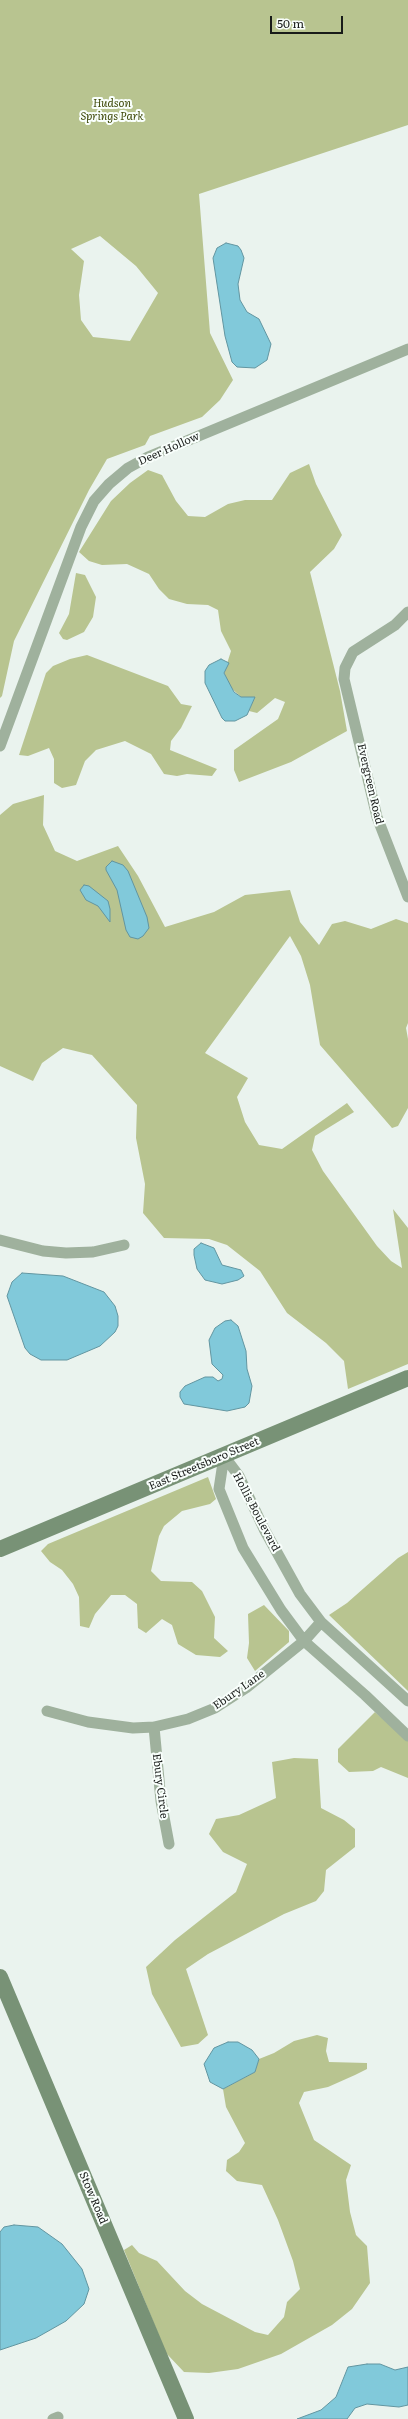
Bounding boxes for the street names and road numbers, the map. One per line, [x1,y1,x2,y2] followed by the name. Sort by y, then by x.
[136,430,202,468] street label: Deer Hollow
[354,742,386,826] street label: Evergreen Road
[147,1435,261,1493] street label: East Streetsboro Street
[230,1470,282,1554] street label: Hollis Boulevard
[211,1667,267,1713] street label: Ebury Lane
[149,1753,171,1819] street label: Ebury Circle
[76,2170,110,2226] street label: Stow Road

